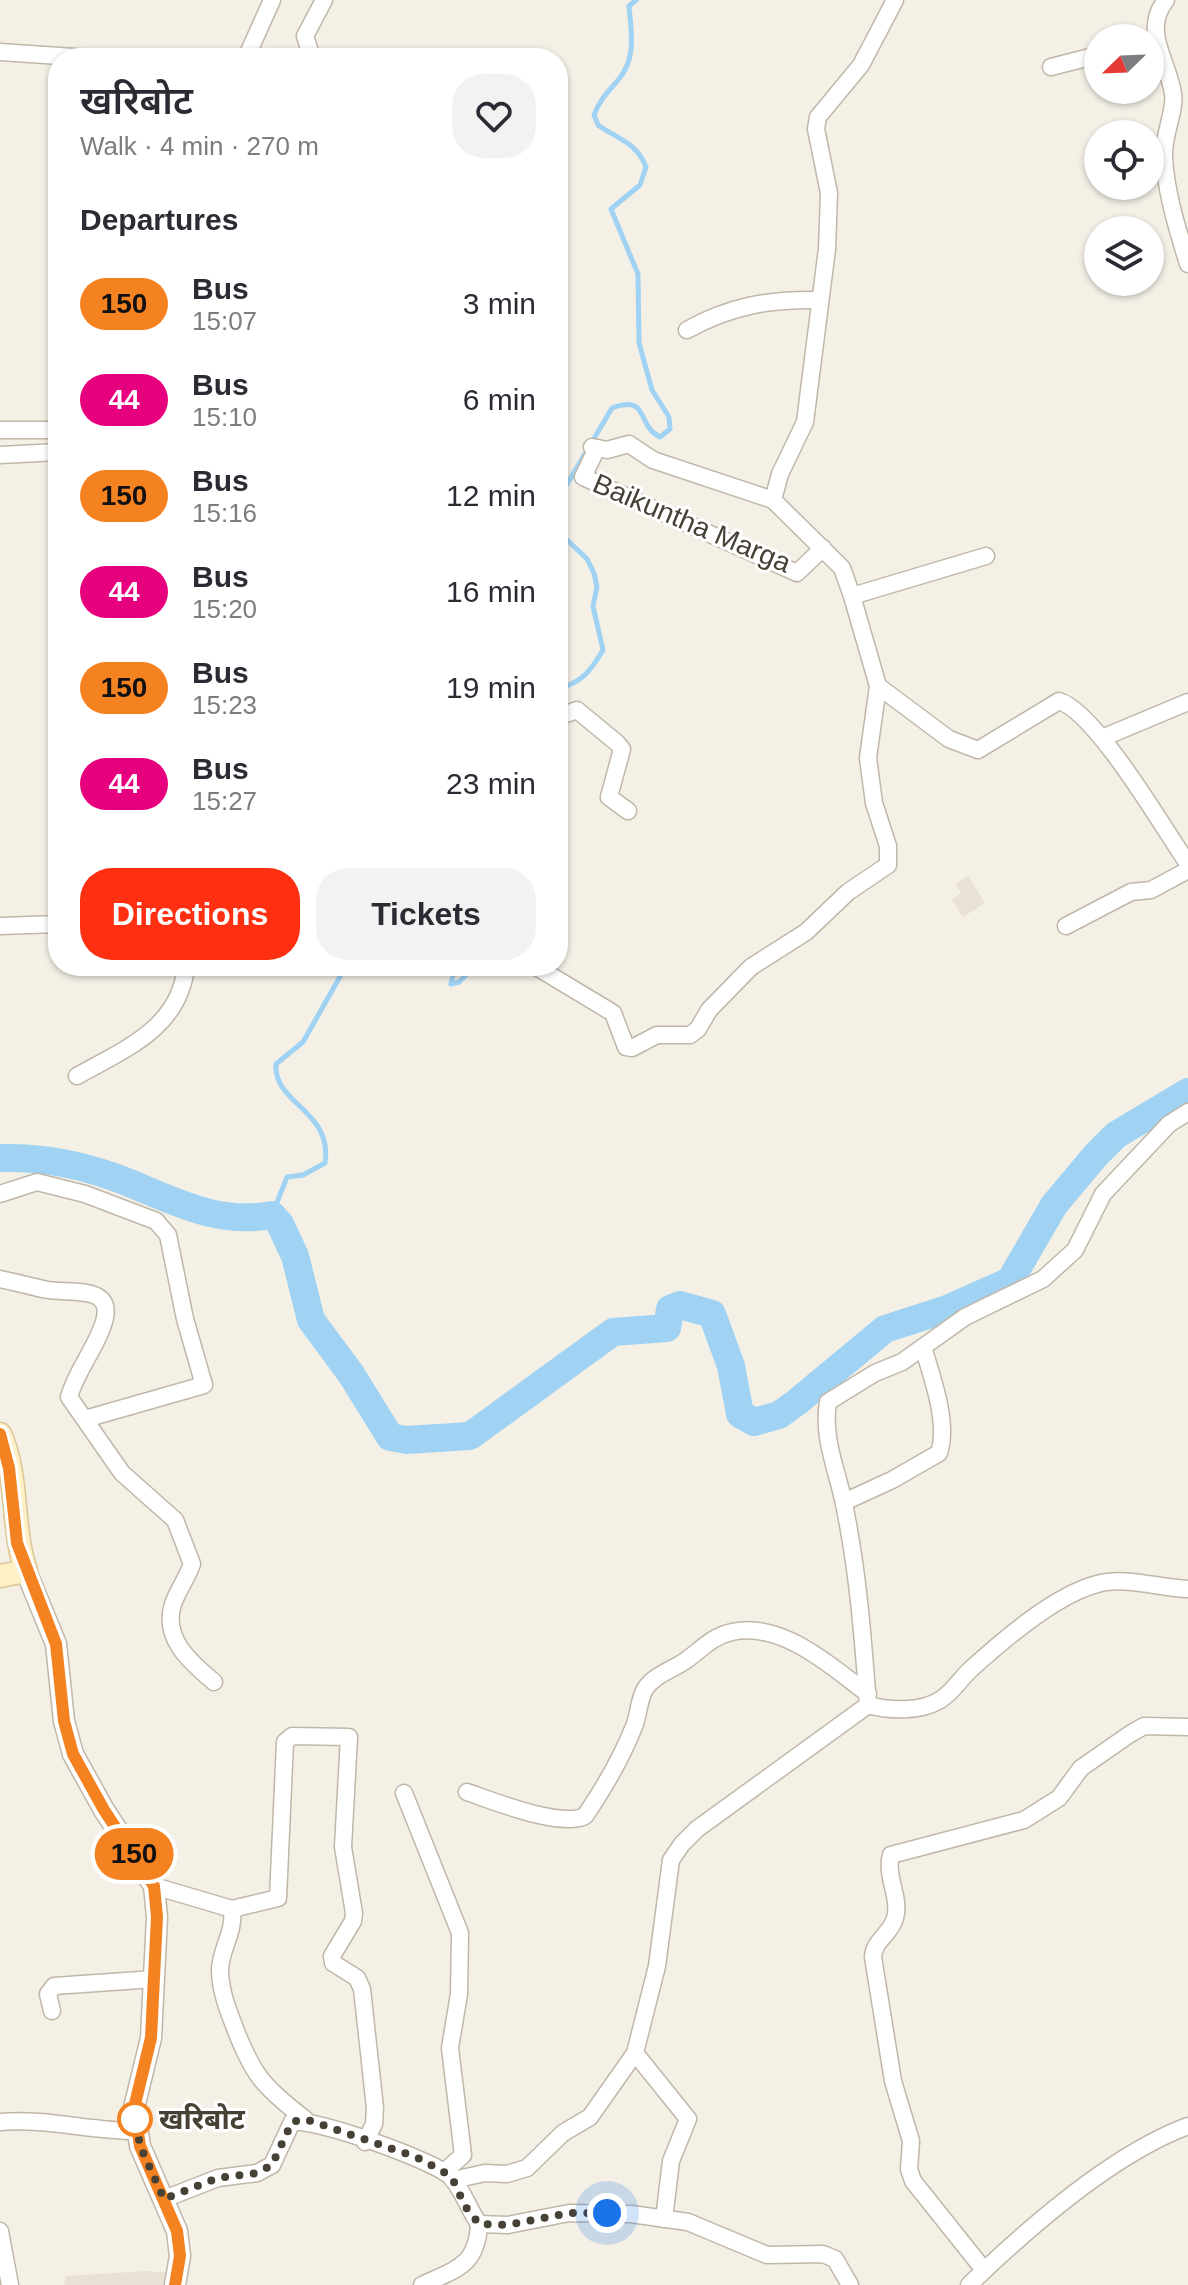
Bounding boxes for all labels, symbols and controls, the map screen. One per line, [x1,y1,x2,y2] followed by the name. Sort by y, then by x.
[1084,24,1164,104] north arrow
[1084,24,1164,296] map controls
[452,74,536,158] button: heart
[80,80,193,122] text: खरिबोट
[1084,120,1164,200] button: locate
[80,131,319,161] text: Walk · 4 min · 270 m
[80,203,238,236] text: Departures
[1084,216,1164,296] button: layers
[192,272,249,305] text: Bus
[463,287,536,320] text: 3 min
[101,288,147,319] text: 150
[192,306,257,336] text: 15:07
[192,368,249,401] text: Bus
[463,383,536,416] text: 6 min
[108,384,140,415] text: 44
[192,402,257,432] text: 15:10
[192,464,249,497] text: Bus
[589,467,796,579] street label: Baikuntha Marga
[446,479,536,512] text: 12 min
[101,480,147,511] text: 150
[192,498,257,528] text: 15:16
[192,560,249,593] text: Bus
[446,575,536,608] text: 16 min
[108,576,140,607] text: 44
[192,594,257,624] text: 15:20
[192,656,249,689] text: Bus
[446,671,536,704] text: 19 min
[101,672,147,703] text: 150
[192,690,257,720] text: 15:23
[192,752,249,785] text: Bus
[446,767,536,800] text: 23 min
[108,768,140,799] text: 44
[192,786,257,816] text: 15:27
[80,868,300,960] button: Directions
[316,868,536,960] button: Tickets
[88,1828,180,1880] line badge: 150
[111,1838,157,1869] text: 150
[118,2102,152,2136] marker: खरिबोट
[159,2103,246,2135] place label: खरिबोट
[587,2193,627,2233] your location

